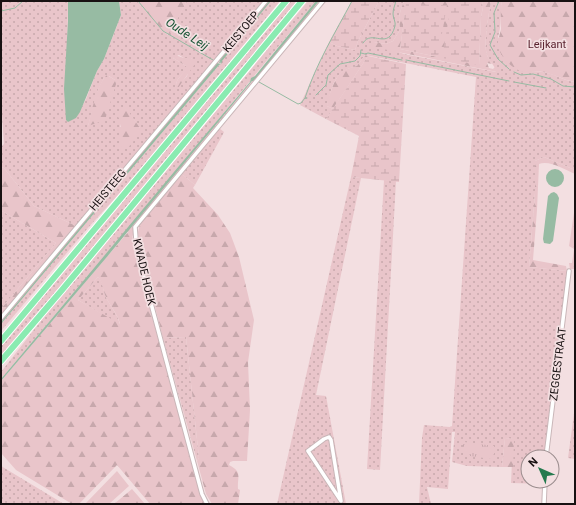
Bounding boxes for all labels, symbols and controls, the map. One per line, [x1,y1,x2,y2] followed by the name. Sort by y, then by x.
[220,9,262,55] street label: KEISTOEP
[163,15,211,53] water label: Oude Leij
[528,38,567,51] park label: Leijkant
[87,167,129,213] street label: HEISTEEG
[130,237,158,307] street label: KWADE HOEK
[547,326,569,402] street label: ZEGGESTRAAT
[520,449,560,489] north arrow
[526,455,541,470] text: N

